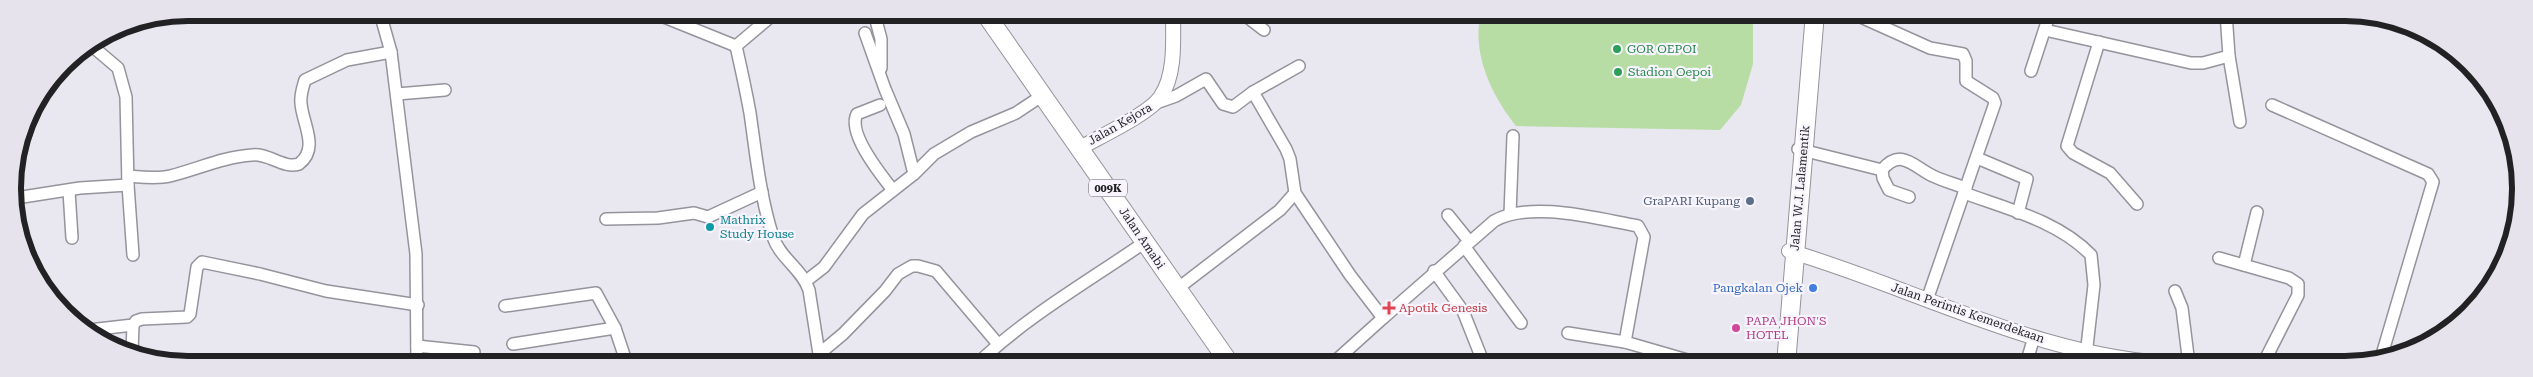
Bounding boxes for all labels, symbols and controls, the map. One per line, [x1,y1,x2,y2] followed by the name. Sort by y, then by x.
[1627,42,1696,56] place label: GOR OEPOI
[1611,43,1623,55] marker: GOR OEPOI
[1628,65,1711,79] place label: Stadion Oepoi
[1612,66,1624,78] marker: Stadion Oepoi
[1086,100,1155,148] street label: Jalan Kejora
[1788,124,1812,251] street label: Jalan W.J. Lalamentik
[1089,180,1127,197] road number: 009K
[1643,194,1740,208] place label: GraPARI Kupang
[1744,195,1756,207] marker: GraPARI Kupang
[1116,204,1168,272] street label: Jalan Amabi
[720,213,795,241] place label: Mathrix Study House
[704,221,716,233] marker: Mathrix Study House
[1890,280,2047,346] street label: Jalan Perintis Kemerdekaan
[1713,281,1803,295] place label: Pangkalan Ojek
[1807,282,1819,294] marker: Pangkalan Ojek
[1399,301,1488,315] place label: Apotik Genesis
[1383,302,1395,314] marker: Apotik Genesis
[1746,314,1826,342] place label: PAPA JHON'S HOTEL
[1730,322,1742,334] marker: PAPA JHON'S HOTEL

